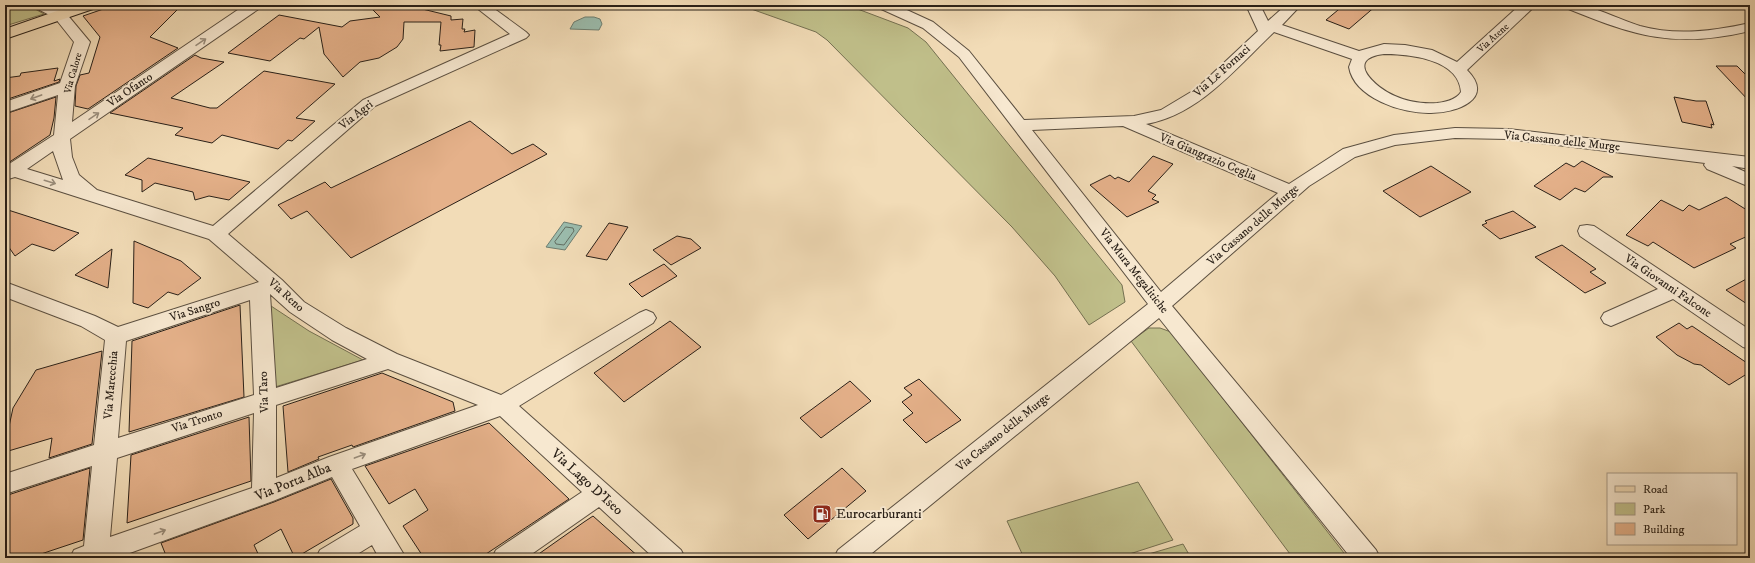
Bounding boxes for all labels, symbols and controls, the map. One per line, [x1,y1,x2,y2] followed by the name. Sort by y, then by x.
[1474,21,1511,56] street label: Via Atene
[195,38,206,46] one-way arrow
[1190,42,1254,101] street label: Via Le Fornaci
[61,51,85,96] street label: Via Calore
[104,69,156,111] street label: Via Ofanto
[30,94,43,101] one-way arrow
[335,97,376,134] street label: Via Agri
[88,112,99,120] one-way arrow
[1502,127,1621,155] street label: Via Cassano delle Murge
[1156,129,1260,185] street label: Via Giangrazio Ceglia
[43,179,56,186] one-way arrow
[1203,181,1302,270] street label: Via Cassano delle Murge
[1096,225,1172,316] street label: Via Mura Megalitiche
[1621,251,1715,321] street label: Via Giovanni Falcone
[264,274,307,315] street label: Via Reno
[167,295,222,325] street label: Via Sangro
[100,349,122,421] street label: Via Marecchia
[256,371,272,414] street label: Via Taro
[952,389,1053,475] street label: Via Cassano delle Murge
[169,406,224,437] street label: Via Tronto
[546,444,627,519] street label: Via Lago D'Iseo
[353,452,366,459] one-way arrow
[252,459,334,506] street label: Via Porta Alba
[1607,473,1737,545] legend
[1643,482,1668,497] text: Road
[1643,502,1665,517] text: Park
[811,503,833,525] fuel station icon: Eurocarburanti
[836,505,922,523] place label: Eurocarburanti
[1643,522,1684,537] text: Building
[153,527,165,535] one-way arrow

